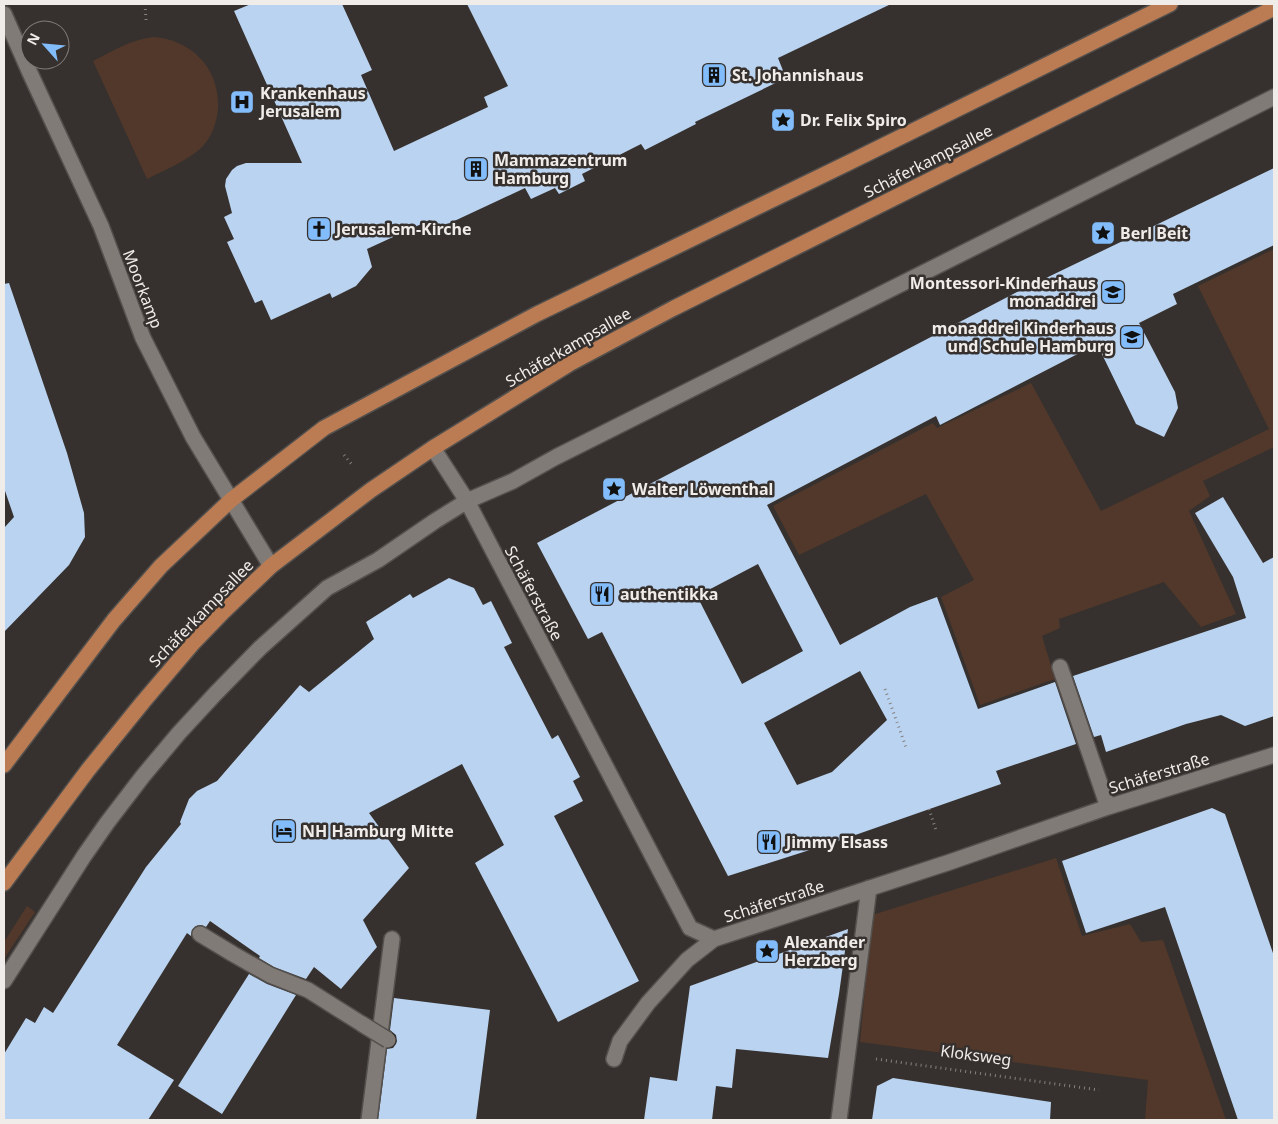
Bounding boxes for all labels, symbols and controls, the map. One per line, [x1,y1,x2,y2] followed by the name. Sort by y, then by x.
[20,20,70,70] north arrow
[22,29,44,48] text: N
[701,62,727,88] building icon: St. Johannishaus
[732,64,864,86] place label: St. Johannishaus
[258,82,366,122] place label: Krankenhaus Jerusalem
[229,89,255,115] hospital icon: Krankenhaus Jerusalem
[770,107,796,133] place icon: Dr. Felix Spiro
[800,109,907,131] place label: Dr. Felix Spiro
[860,119,996,203] street label: Schäferkampsallee
[494,149,627,189] place label: Mammazentrum Hamburg
[463,156,489,182] building icon: Mammazentrum Hamburg
[306,216,332,242] church icon: Jerusalem-Kirche
[334,218,472,240] place label: Jerusalem-Kirche
[1090,220,1116,246] place icon: Berl Beit
[1120,222,1188,244] place label: Berl Beit
[118,246,168,332] street label: Moorkamp
[910,272,1096,312] place label: Montessori-Kinderhaus monaddrei
[1100,279,1126,305] school or university icon: Montessori-Kinderhaus monaddrei
[501,302,635,392] street label: Schäferkampsallee
[932,317,1114,357] place label: monaddrei Kinderhaus und Schule Hamburg
[1119,324,1145,350] school or university icon: monaddrei Kinderhaus und Schule Hamburg
[601,476,627,502] place icon: Walter Löwenthal
[632,478,773,500] place label: Walter Löwenthal
[500,542,568,644] street label: Schäferstraße
[144,554,258,672] street label: Schäferkampsallee
[589,581,615,607] restaurant icon: authentikka
[620,583,718,605] place label: authentikka
[1106,747,1212,799] street label: Schäferstraße
[271,818,297,844] hotel icon: NH Hamburg Mitte
[302,820,454,842] place label: NH Hamburg Mitte
[756,829,782,855] restaurant icon: Jimmy Elsass
[784,831,888,853] place label: Jimmy Elsass
[721,874,827,928] street label: Schäferstraße
[784,931,865,971] place label: Alexander Herzberg
[754,938,780,964] place icon: Alexander Herzberg
[939,1039,1013,1071] street label: Kloksweg

